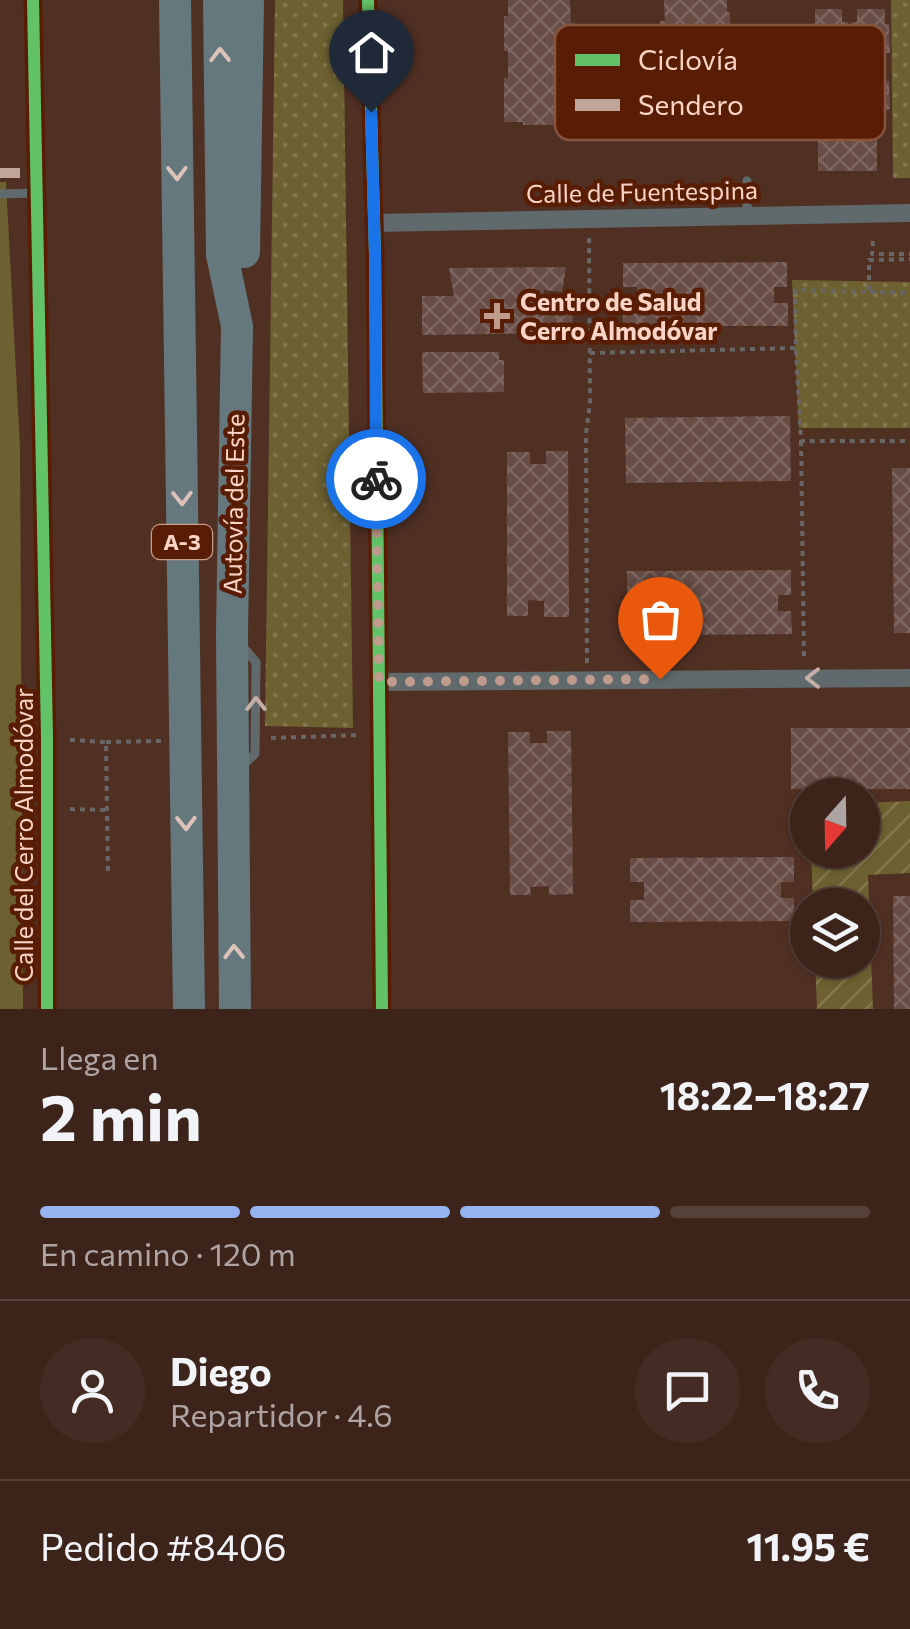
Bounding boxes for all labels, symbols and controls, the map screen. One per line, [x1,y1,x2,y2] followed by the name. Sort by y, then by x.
[329,10,414,113] pin
[344,25,399,80] icon: home
[555,25,885,140] legend
[638,42,738,76] text: Ciclovía
[209,46,230,62] one-way arrow
[638,87,744,121] text: Sendero
[166,166,188,182] one-way arrow
[526,174,758,208] street label: Calle de Fuentespina
[520,286,718,345] place label: Centro de Salud Cerro Almodóvar
[484,303,510,329] marker: Centro de Salud Cerro Almodóvar
[216,413,250,595] street label: Autovía del Este
[326,429,426,529] courier
[349,452,404,507] icon: bike
[171,491,192,507] one-way arrow
[152,525,212,559] road number: A-3
[618,577,703,680] pin
[633,592,688,647] icon: bag
[804,667,820,689] one-way arrow
[8,688,38,982] street label: Calle del Cerro Almodóvar
[245,696,267,712] one-way arrow
[790,778,880,868] north arrow
[790,778,880,978] map controls
[175,816,197,832] one-way arrow
[790,888,880,978] button: layers
[224,944,245,960] one-way arrow
[40,1037,159,1077] text: Llega en
[660,1071,870,1118] text: 18:22–18:27
[40,1075,202,1154] text: 2 min
[40,1233,296,1273] text: En camino · 120 m
[40,1338,145,1443] button: person
[635,1338,740,1443] button: chat
[765,1338,870,1443] button: phone
[170,1347,272,1394] text: Diego
[170,1394,393,1434] text: Repartidor · 4.6
[40,1522,287,1569] text: Pedido #8406
[746,1522,870,1569] text: 11.95 €

